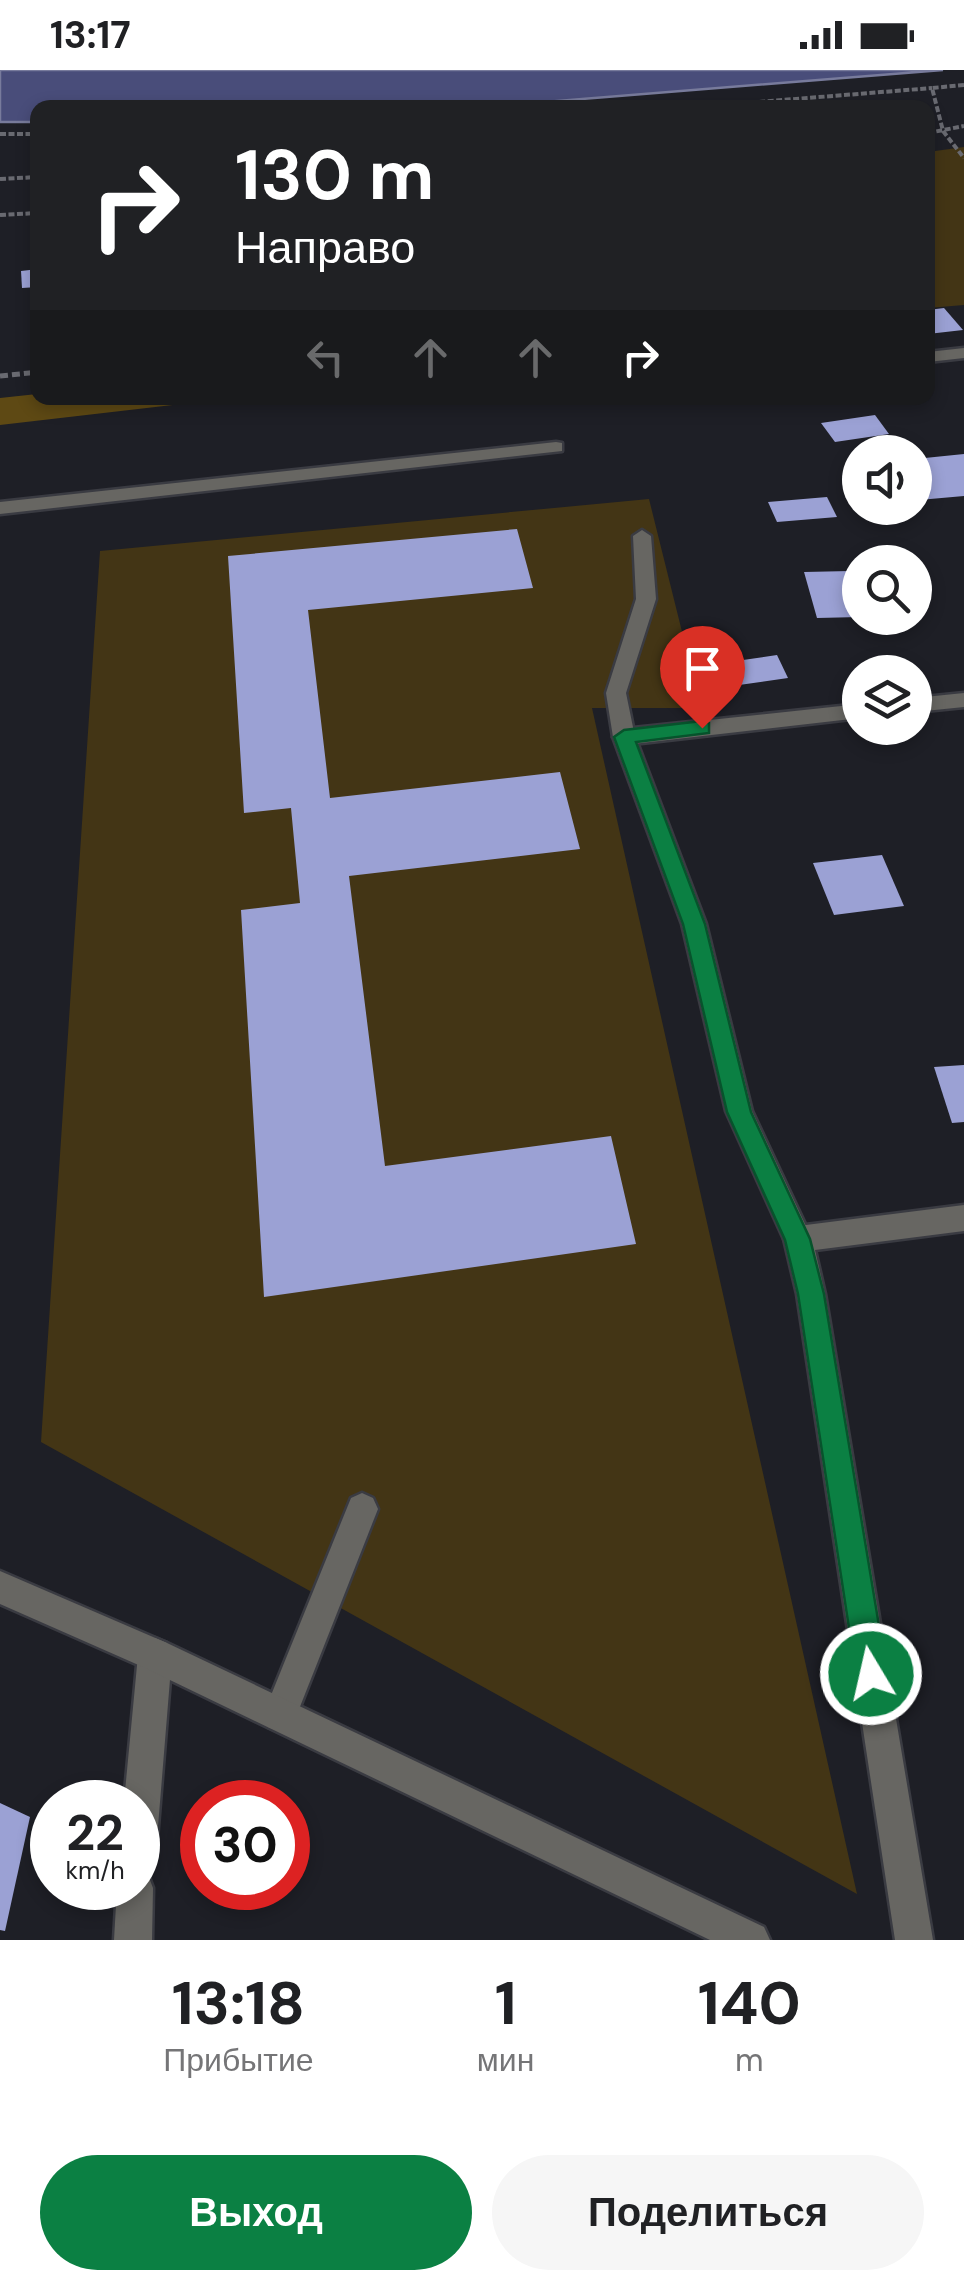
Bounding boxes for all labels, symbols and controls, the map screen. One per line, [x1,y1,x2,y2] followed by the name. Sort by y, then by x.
[50,10,131,60] text: 13:17
[235,130,434,221] text: 130 m
[70,140,200,270] icon: right
[235,218,415,277] text: Направо
[298,330,353,385] icon: left
[403,330,458,385] icon: ahead
[508,330,563,385] icon: ahead
[613,330,668,385] icon: right
[842,435,932,745] map controls
[842,435,932,525] button: sound
[842,545,932,635] button: search
[660,626,745,729] pin
[675,641,730,696] icon: arrive
[842,655,932,745] button: layers
[819,1622,923,1726] position arrow
[180,1780,310,1910] speed limit sign: 30
[66,1800,124,1866] text: 22
[65,1854,125,1887] text: km/h
[172,1964,305,2043] text: 13:18
[495,1964,517,2043] text: 1
[698,1964,801,2043] text: 140
[163,2039,314,2081] text: Прибытие
[477,2039,534,2081] text: мин
[735,2039,763,2081] text: m
[40,2155,472,2270] button: Выход
[492,2155,924,2270] button: Поделиться

